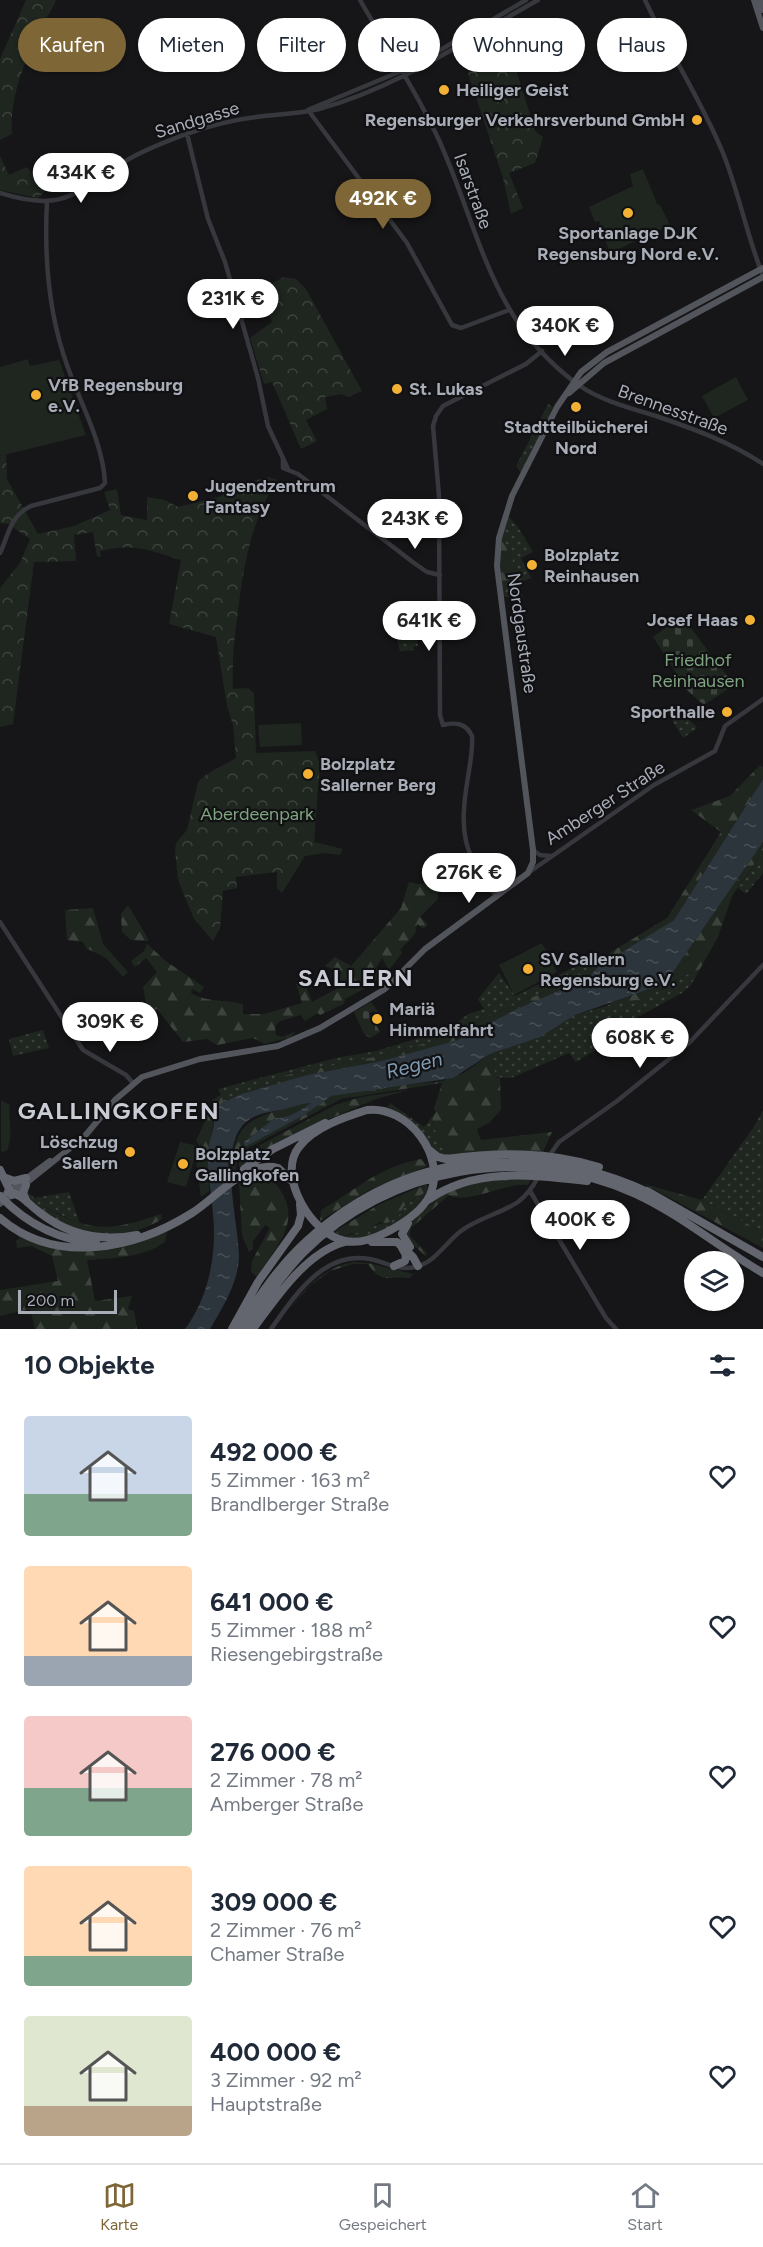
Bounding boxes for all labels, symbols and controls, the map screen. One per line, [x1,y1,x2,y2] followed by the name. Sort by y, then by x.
[18,18,126,72] chip: Kaufen
[138,18,245,72] chip: Mieten
[257,18,346,72] chip: Filter
[358,18,440,72] chip: Neu
[452,18,585,72] chip: Wohnung
[597,18,687,72] chip: Haus
[456,79,569,101] place label: Heiliger Geist
[437,83,451,97] marker: Heiliger Geist
[152,97,242,143] street label: Sandgasse
[365,109,685,131] place label: Regensburger Verkehrsverbund GmbH
[690,113,704,127] marker: Regensburger Verkehrsverbund GmbH
[449,150,497,232] street label: Isarstraße
[32,153,130,204] pin: 434K €
[47,160,115,184] text: 434K €
[334,179,432,230] pin: 492K €
[349,186,417,210] text: 492K €
[621,206,635,220] marker: Sportanlage DJK Regensburg Nord e.V.
[537,222,719,265] place label: Sportanlage DJK Regensburg Nord e.V.
[184,279,282,330] pin: 231K €
[201,286,265,310] text: 231K €
[516,306,614,357] pin: 340K €
[531,313,599,337] text: 340K €
[48,374,183,417] place label: VfB Regensburg e.V.
[409,378,484,400] place label: St. Lukas
[615,380,731,440] street label: Brennesstraße
[390,382,404,396] marker: St. Lukas
[29,388,43,402] marker: VfB Regensburg e.V.
[569,400,583,414] marker: Stadtteilbücherei Nord
[504,416,648,459] place label: Stadtteilbücherei Nord
[205,475,336,518] place label: Jugendzentrum Fantasy
[186,489,200,503] marker: Jugendzentrum Fantasy
[366,499,464,550] pin: 243K €
[381,506,449,530] text: 243K €
[544,544,639,587] place label: Bolzplatz Reinhausen
[525,558,539,572] marker: Bolzplatz Reinhausen
[503,571,541,695] street label: Nordgaustraße
[380,601,478,652] pin: 641K €
[397,608,461,632] text: 641K €
[647,609,739,631] place label: Josef Haas
[743,613,757,627] marker: Josef Haas
[652,649,744,692] park label: Friedhof Reinhausen
[630,701,715,723] place label: Sporthalle
[720,705,734,719] marker: Sporthalle
[320,753,436,796] place label: Bolzplatz Sallerner Berg
[541,756,669,850] street label: Amberger Straße
[301,767,315,781] marker: Bolzplatz Sallerner Berg
[200,803,314,825] park label: Aberdeenpark
[420,853,518,904] pin: 276K €
[436,860,502,884] text: 276K €
[540,948,676,991] place label: SV Sallern Regensburg e.V.
[521,962,535,976] marker: SV Sallern Regensburg e.V.
[298,963,414,992] district label: SALLERN
[389,998,494,1041] place label: Mariä Himmelfahrt
[61,1002,159,1053] pin: 309K €
[76,1009,144,1033] text: 309K €
[370,1012,384,1026] marker: Mariä Himmelfahrt
[591,1018,689,1069] pin: 608K €
[606,1025,674,1049] text: 608K €
[383,1046,445,1084] water label: Regen
[18,1096,220,1125] district label: GALLINGKOFEN
[40,1131,118,1174] place label: Löschzug Sallern
[195,1143,299,1186] place label: Bolzplatz Gallingkofen
[123,1145,137,1159] marker: Löschzug Sallern
[176,1157,190,1171] marker: Bolzplatz Gallingkofen
[531,1200,629,1251] pin: 400K €
[545,1207,615,1231] text: 400K €
[684,1251,744,1311] map controls
[684,1251,744,1311] button: layers
[18,1287,117,1314] scale bar
[27,1291,74,1310] text: 200 m
[24,1349,155,1381] text: 10 Objekte
[706,1349,739,1382] icon: filters
[210,1436,338,1468] text: 492 000 €
[72,1440,144,1512] icon: home
[706,1460,739,1493] icon: heart
[210,1468,370,1492] text: 5 Zimmer · 163 m²
[210,1492,389,1516] text: Brandlberger Straße
[210,1586,334,1618] text: 641 000 €
[72,1590,144,1662] icon: home
[706,1610,739,1643] icon: heart
[210,1618,373,1642] text: 5 Zimmer · 188 m²
[210,1642,383,1666] text: Riesengebirgstraße
[210,1736,336,1768] text: 276 000 €
[72,1740,144,1812] icon: home
[706,1760,739,1793] icon: heart
[210,1768,362,1792] text: 2 Zimmer · 78 m²
[210,1792,363,1816] text: Amberger Straße
[210,1886,337,1918] text: 309 000 €
[72,1890,144,1962] icon: home
[706,1910,739,1943] icon: heart
[210,1918,362,1942] text: 2 Zimmer · 76 m²
[210,1942,344,1966] text: Chamer Straße
[210,2036,341,2068] text: 400 000 €
[72,2040,144,2112] icon: home
[706,2060,739,2093] icon: heart
[210,2068,362,2092] text: 3 Zimmer · 92 m²
[210,2092,322,2116] text: Hauptstraße
[100,2179,138,2234] tab: Karte
[339,2179,427,2234] tab: Gespeichert
[627,2179,663,2234] tab: Start

